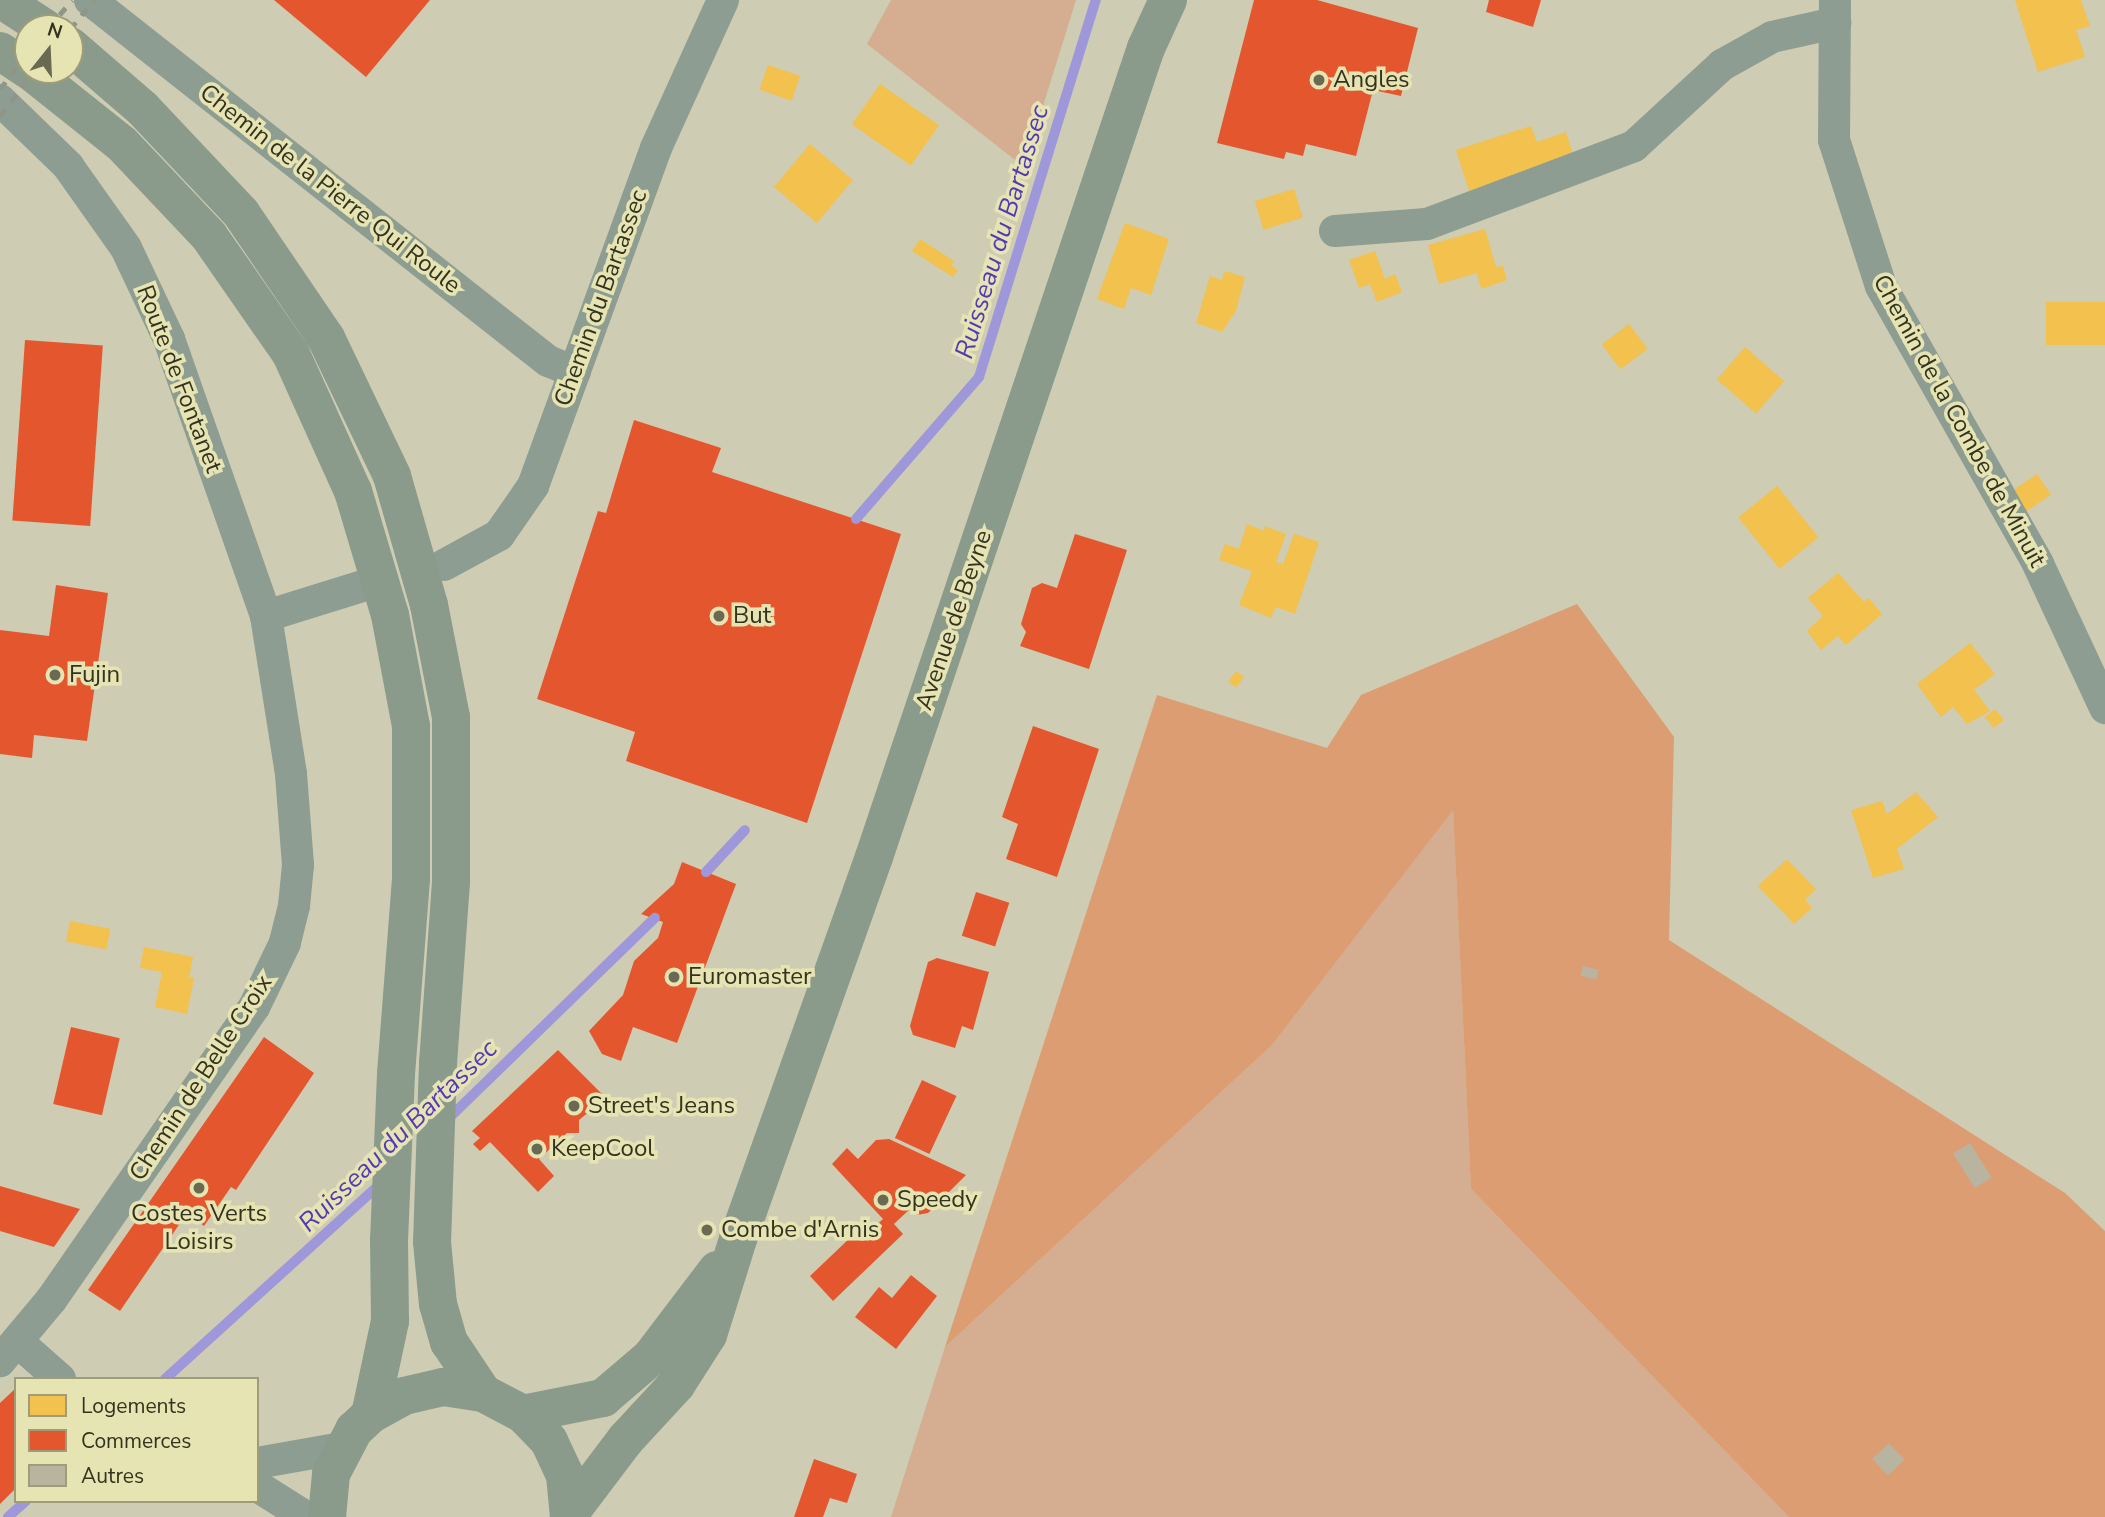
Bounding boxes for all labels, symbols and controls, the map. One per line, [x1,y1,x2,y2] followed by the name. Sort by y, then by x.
[14,14,84,84] north arrow
[44,16,66,45] text: N
[1333,66,1409,94] place label: Angles
[1311,72,1327,88] marker: Angles
[194,78,466,300] street label: Chemin de la Pierre Qui Roule
[949,101,1055,363] water label: Ruisseau du Bartassec
[548,186,654,410] street label: Chemin du Bartassec
[1867,270,2051,572] street label: Chemin de la Combe de Minuit
[130,281,228,477] street label: Route de Fontanet
[910,526,998,714] street label: Avenue de Beyne
[733,602,771,630] place label: But
[711,608,727,624] marker: But
[69,661,120,689] place label: Fujin
[47,667,63,683] marker: Fujin
[688,963,812,991] place label: Euromaster
[666,969,682,985] marker: Euromaster
[124,970,278,1186] street label: Chemin de Belle Croix
[292,1033,504,1239] water label: Ruisseau du Bartassec
[588,1092,735,1120] place label: Street's Jeans
[566,1098,582,1114] marker: Street's Jeans
[551,1135,654,1163] place label: KeepCool
[529,1141,545,1157] marker: KeepCool
[191,1180,207,1196] marker: Costes Verts Loisirs
[897,1186,978,1214] place label: Speedy
[875,1192,891,1208] marker: Speedy
[131,1200,267,1256] place label: Costes Verts Loisirs
[721,1216,879,1244] place label: Combe d'Arnis
[699,1222,715,1238] marker: Combe d'Arnis
[14,1377,259,1503] legend
[81,1392,186,1420] text: Logements
[81,1427,191,1455] text: Commerces
[81,1462,144,1490] text: Autres

